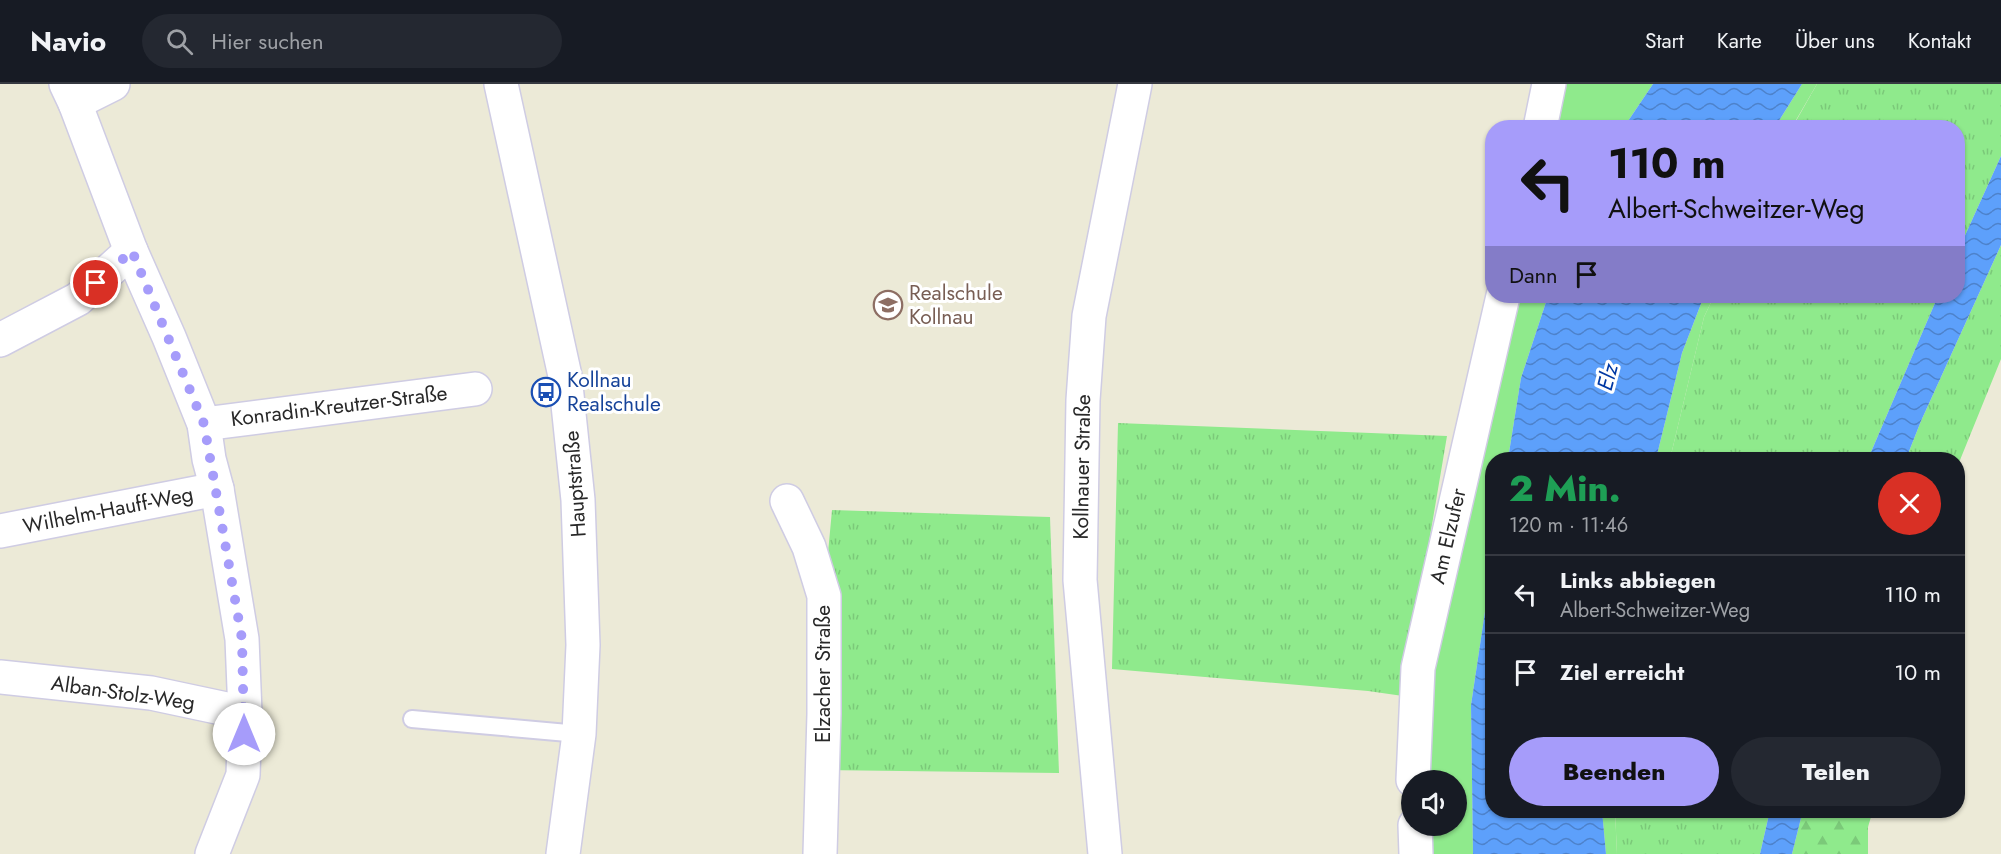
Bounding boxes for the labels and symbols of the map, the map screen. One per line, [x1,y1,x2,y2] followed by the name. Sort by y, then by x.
[70,257,121,308] pin
[909,278,1003,332] place label: Realschule Kollnau
[872,289,904,321] school or university icon: Realschule Kollnau
[1588,359,1626,394] water label: Elz
[567,365,661,419] place label: Kollnau Realschule
[530,376,562,408] bus stop icon: Kollnau Realschule
[229,378,449,434] street label: Konradin-Kreutzer-Straße
[1066,394,1098,540] street label: Kollnauer Straße
[556,430,594,538] street label: Hauptstraße
[20,479,196,541] street label: Wilhelm-Hauff-Weg
[1422,484,1474,587] street label: Am Elzufer
[808,605,838,743] street label: Elzacher Straße
[49,668,197,718] street label: Alban-Stolz-Weg
[212,702,276,766] position arrow

